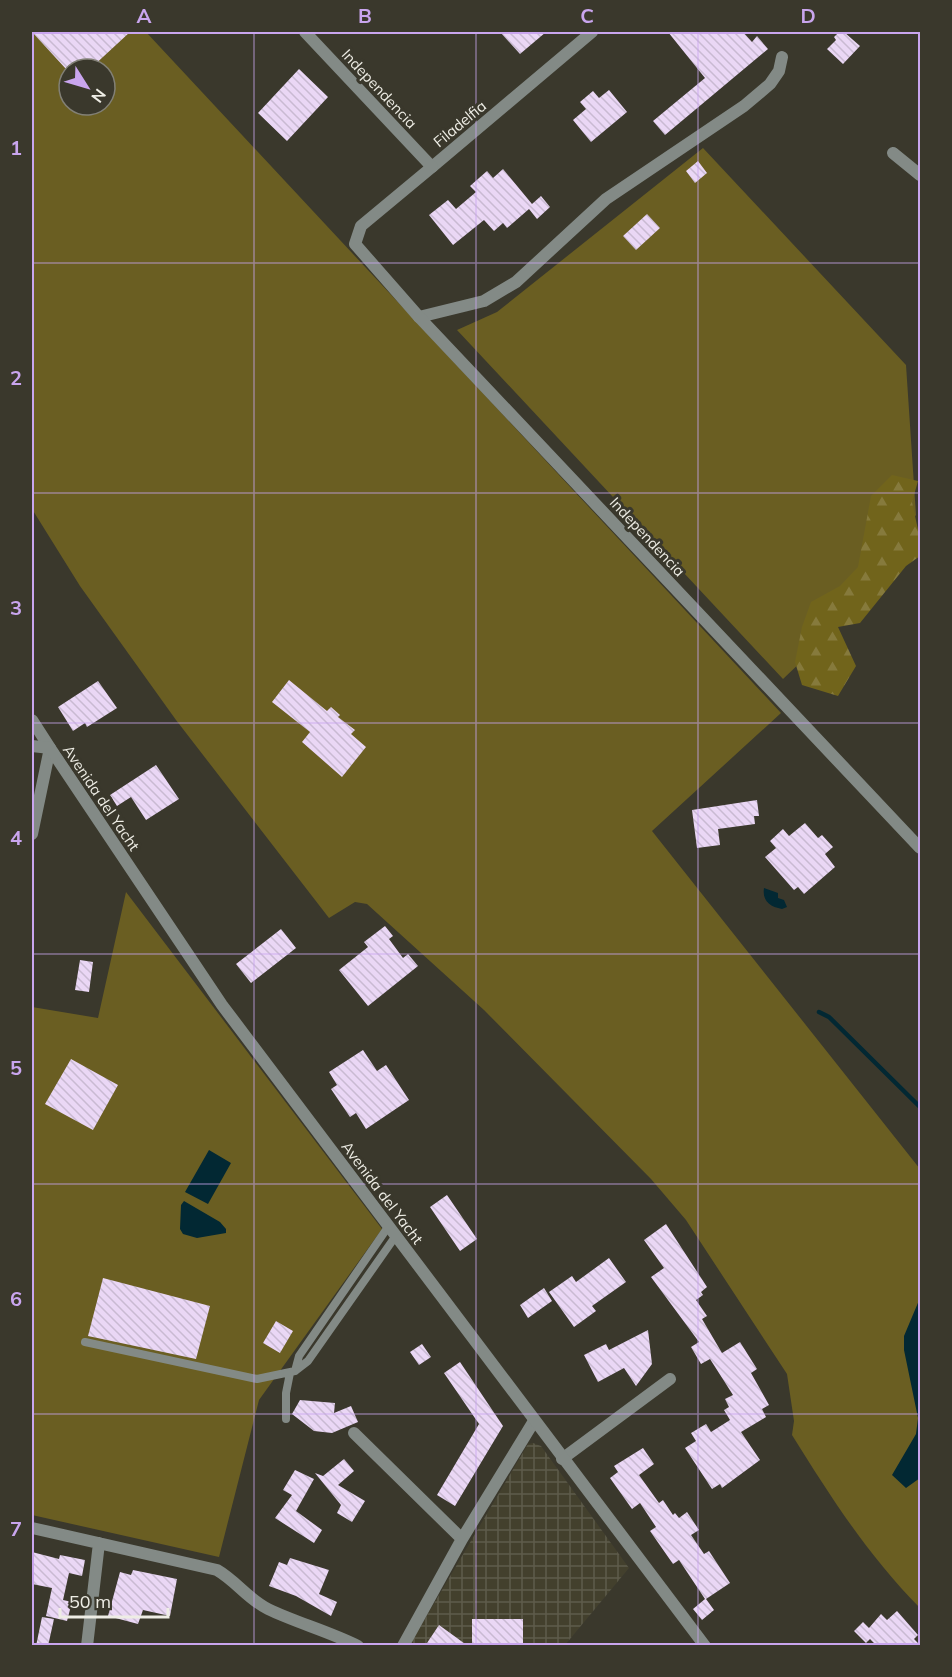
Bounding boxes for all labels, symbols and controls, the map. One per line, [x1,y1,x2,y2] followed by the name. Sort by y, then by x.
[137,3,152,28] text: A
[358,3,372,28] text: B
[580,3,594,28] text: C
[800,3,816,28] text: D
[338,45,421,132] street label: Independencia
[57,57,117,117] north arrow
[87,85,111,107] text: N
[429,96,490,151] street label: Filadelfia
[10,135,22,160] text: 1
[10,365,22,390] text: 2
[606,493,689,580] street label: Independencia
[10,595,22,620] text: 3
[59,741,144,854] street label: Avenida del Yacht
[10,825,22,850] text: 4
[10,1055,22,1080] text: 5
[337,1137,427,1248] street label: Avenida del Yacht
[10,1286,22,1311] text: 6
[10,1516,22,1541] text: 7
[60,1581,168,1619] scale bar
[69,1590,111,1613] text: 50 m

